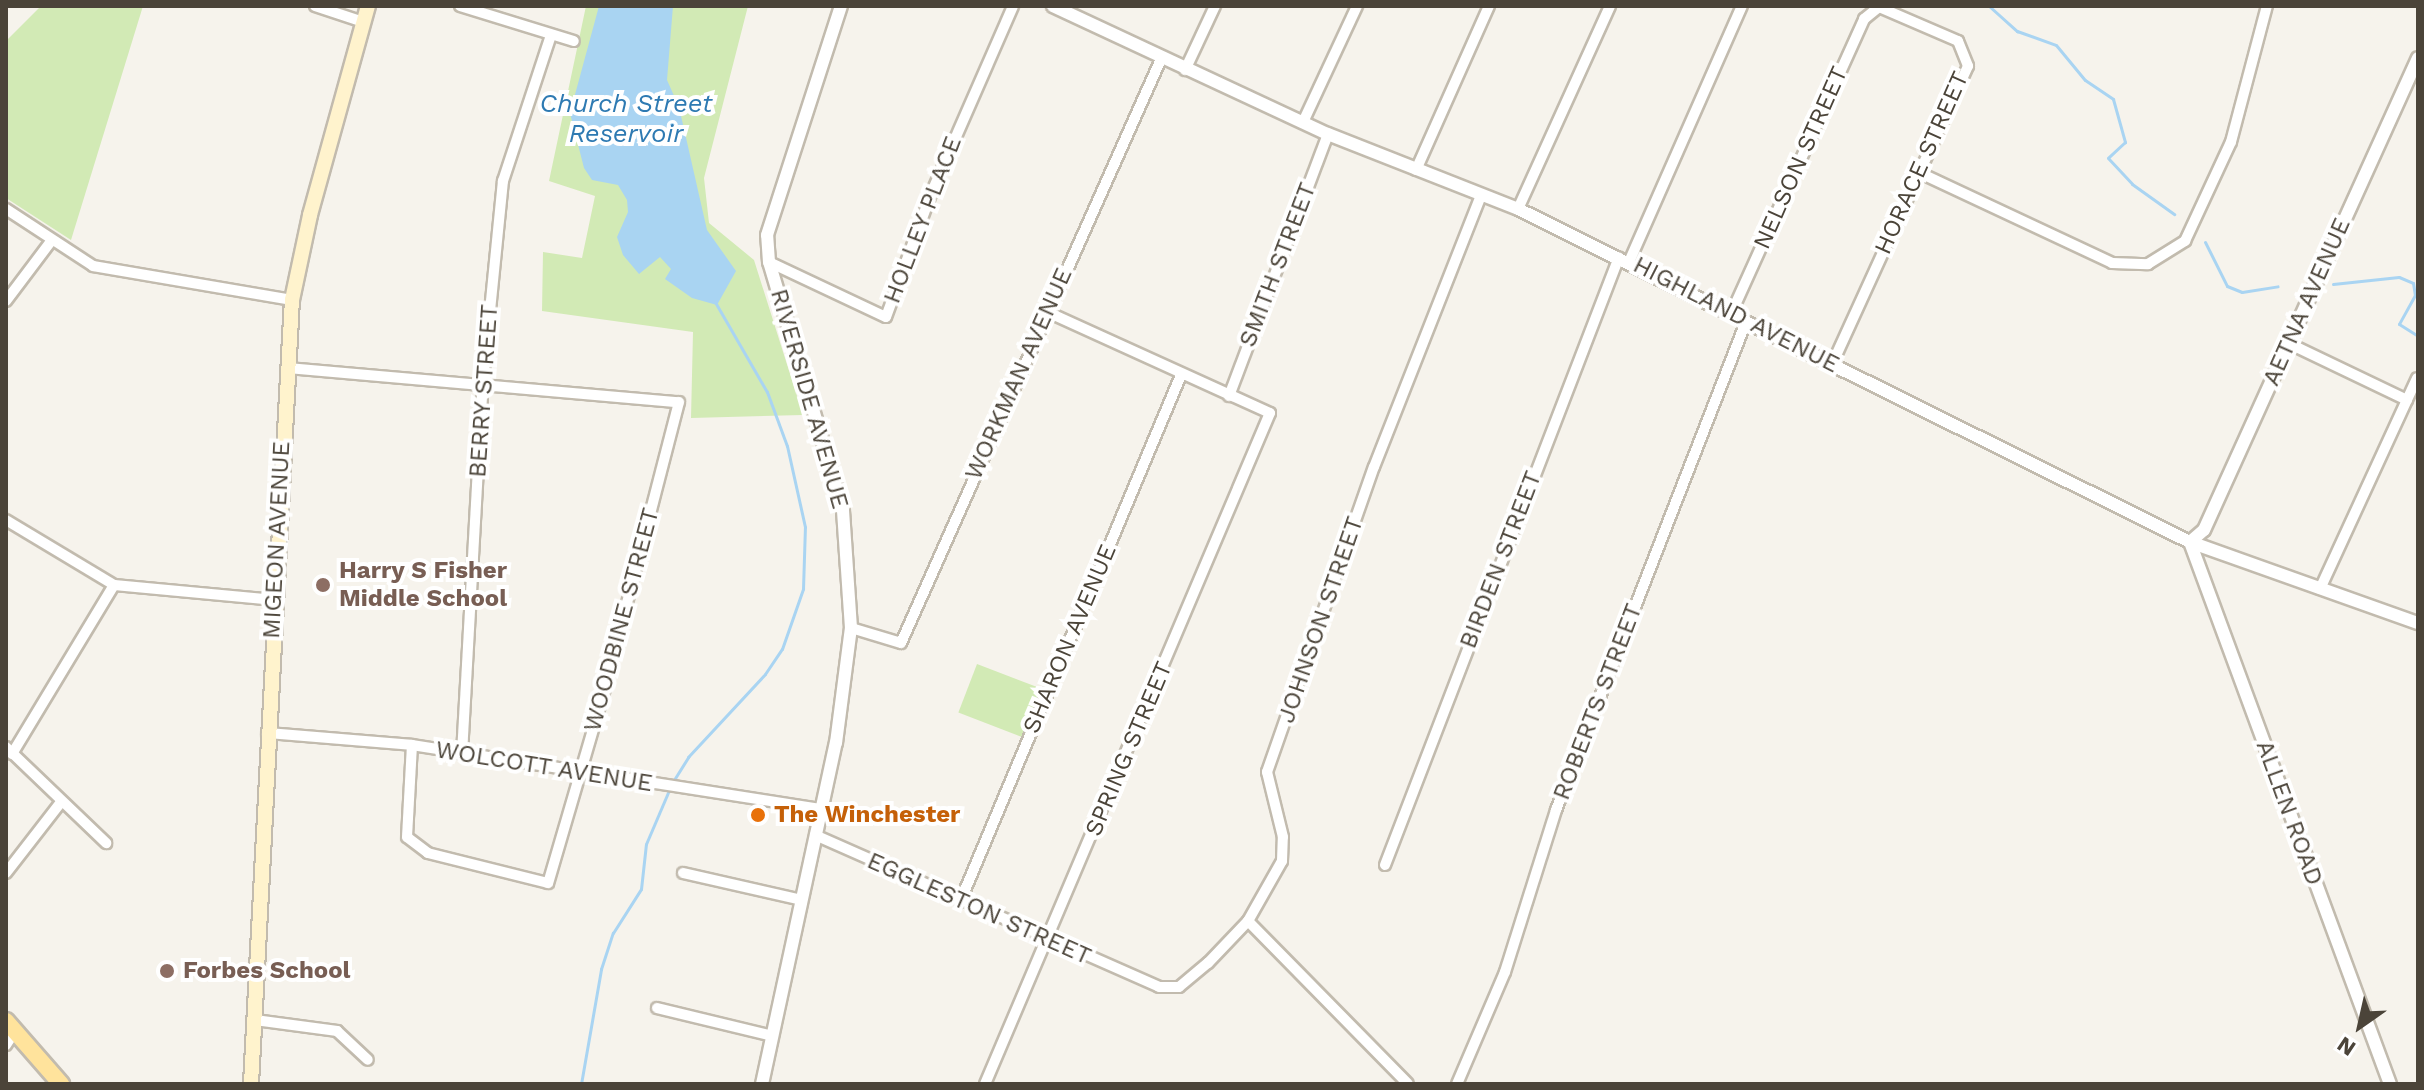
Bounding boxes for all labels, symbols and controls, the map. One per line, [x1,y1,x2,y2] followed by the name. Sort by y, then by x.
[1748,62,1854,254] street label: NELSON STREET
[1869,67,1975,259] street label: HORACE STREET
[540,88,712,150] water label: Church Street Reservoir
[878,132,968,308] street label: HOLLEY PLACE
[1233,179,1323,351] street label: SMITH STREET
[2257,213,2357,391] street label: AETNA AVENUE
[1628,250,1844,380] street label: HIGHLAND AVENUE
[959,263,1079,485] street label: WORKMAN AVENUE
[764,285,854,513] street label: RIVERSIDE AVENUE
[464,303,504,479] street label: BERRY STREET
[257,440,297,640] street label: MIGEON AVENUE
[1454,467,1548,653] street label: BIRDEN STREET
[578,505,666,735] street label: WOODBINE STREET
[1272,513,1370,727] street label: JOHNSON STREET
[1017,540,1123,738] street label: SHARON AVENUE
[339,557,508,613] place label: Harry S Fisher Middle School
[314,576,332,594] marker: Harry S Fisher Middle School
[1547,600,1649,804] street label: ROBERTS STREET
[1079,658,1179,840] street label: SPRING STREET
[433,736,655,798] street label: WOLCOTT AVENUE
[2249,737,2329,889] street label: ALLEN ROAD
[774,801,961,829] place label: The Winchester
[749,806,767,824] marker: The Winchester
[863,847,1095,971] street label: EGGLESTON STREET
[183,957,350,985] place label: Forbes School
[158,962,176,980] marker: Forbes School
[2320,986,2400,1066] north arrow
[2333,1031,2360,1061] text: N

